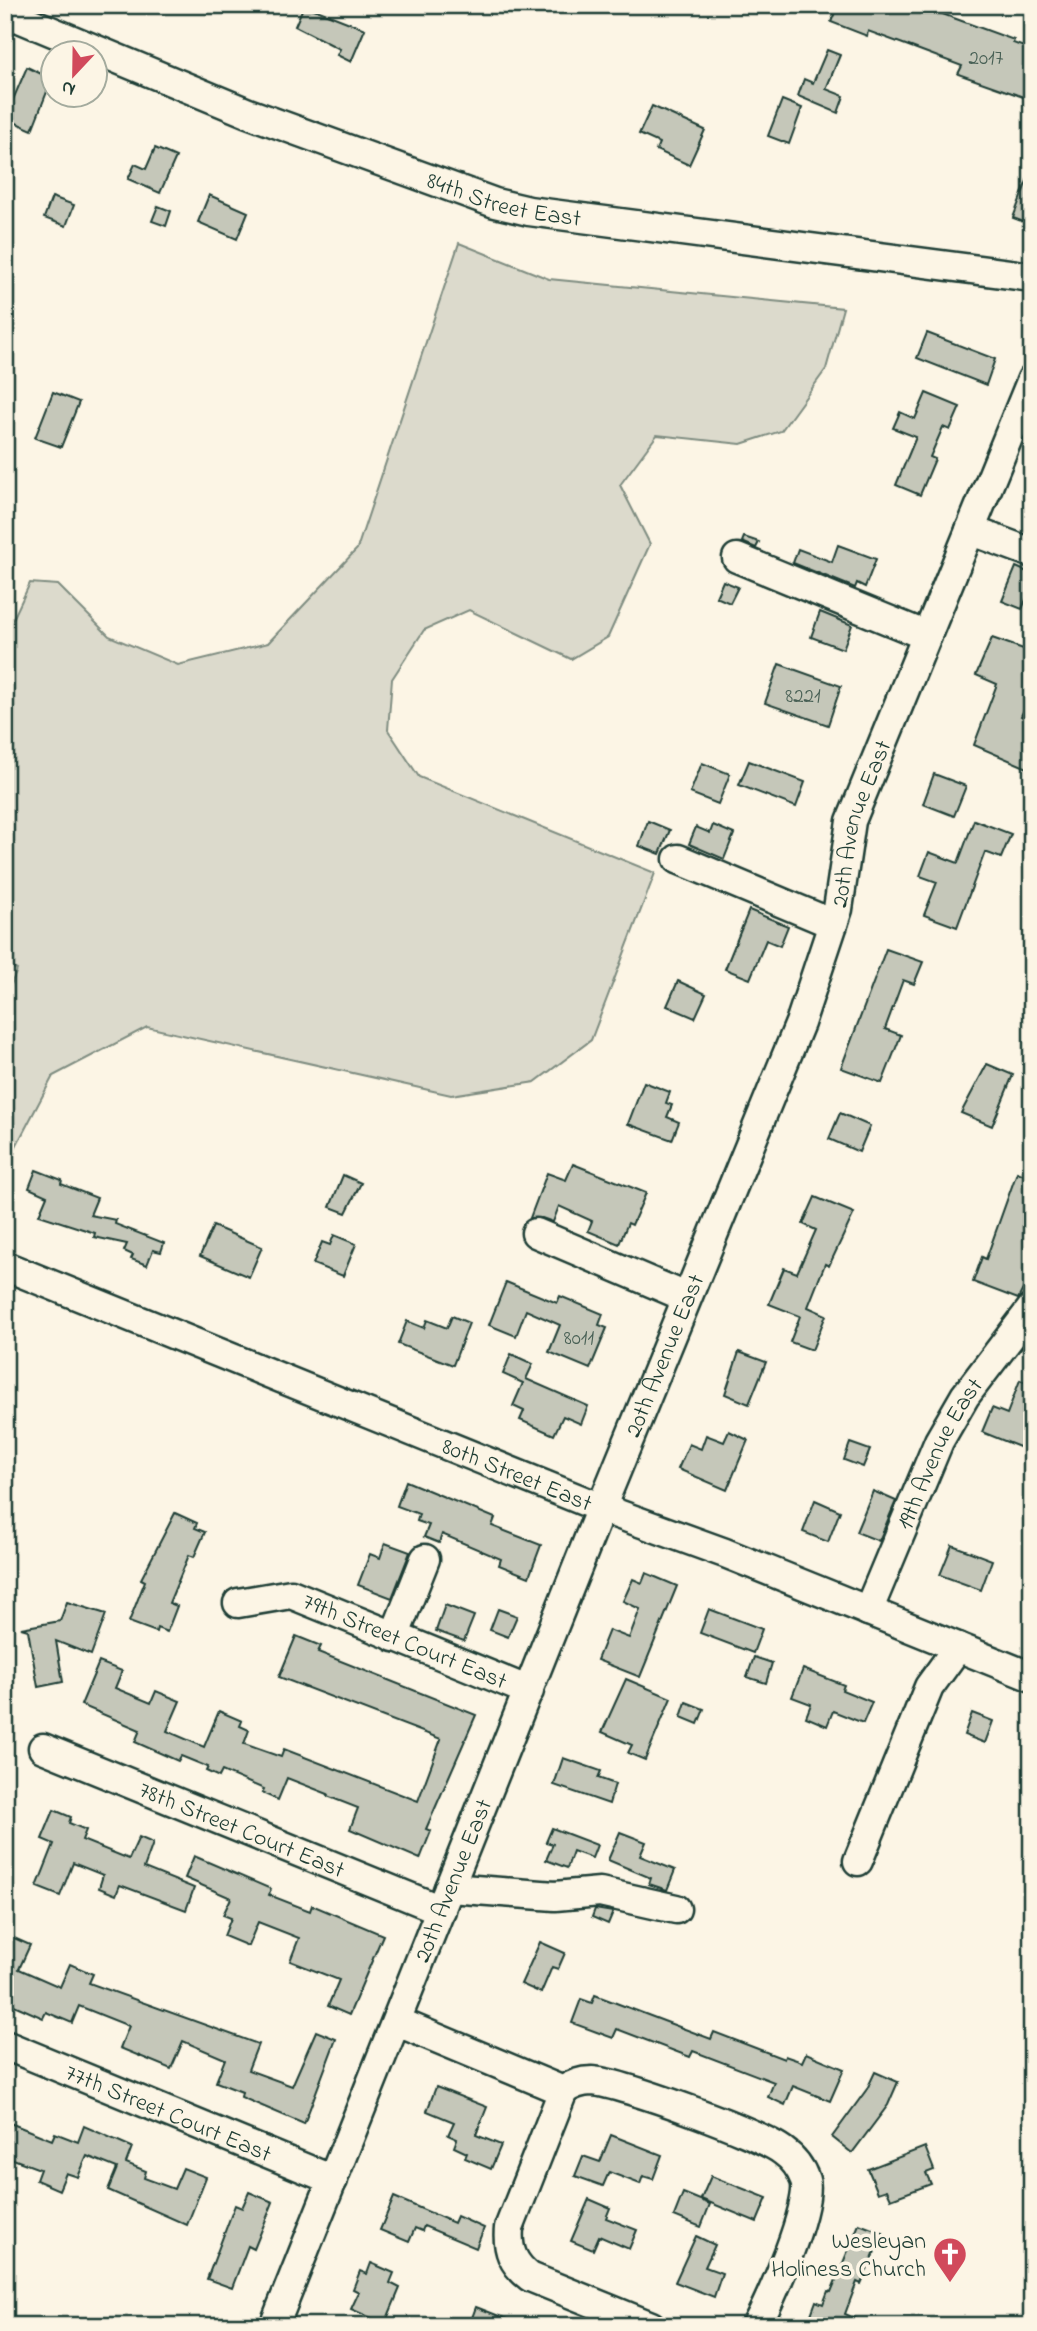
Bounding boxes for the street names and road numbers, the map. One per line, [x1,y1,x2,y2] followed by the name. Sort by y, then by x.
[421,164,583,238] street label: 84th Street East
[823,735,902,910] street label: 20th Avenue East
[617,1269,715,1443] street label: 20th Avenue East
[889,1371,993,1536] street label: 19th Avenue East
[436,1430,597,1523] street label: 80th Street East
[297,1586,512,1700] street label: 79th Street Court East
[133,1774,349,1889] street label: 78th Street Court East
[406,1794,503,1968] street label: 20th Avenue East
[59,2057,276,2173] street label: 77th Street Court East

